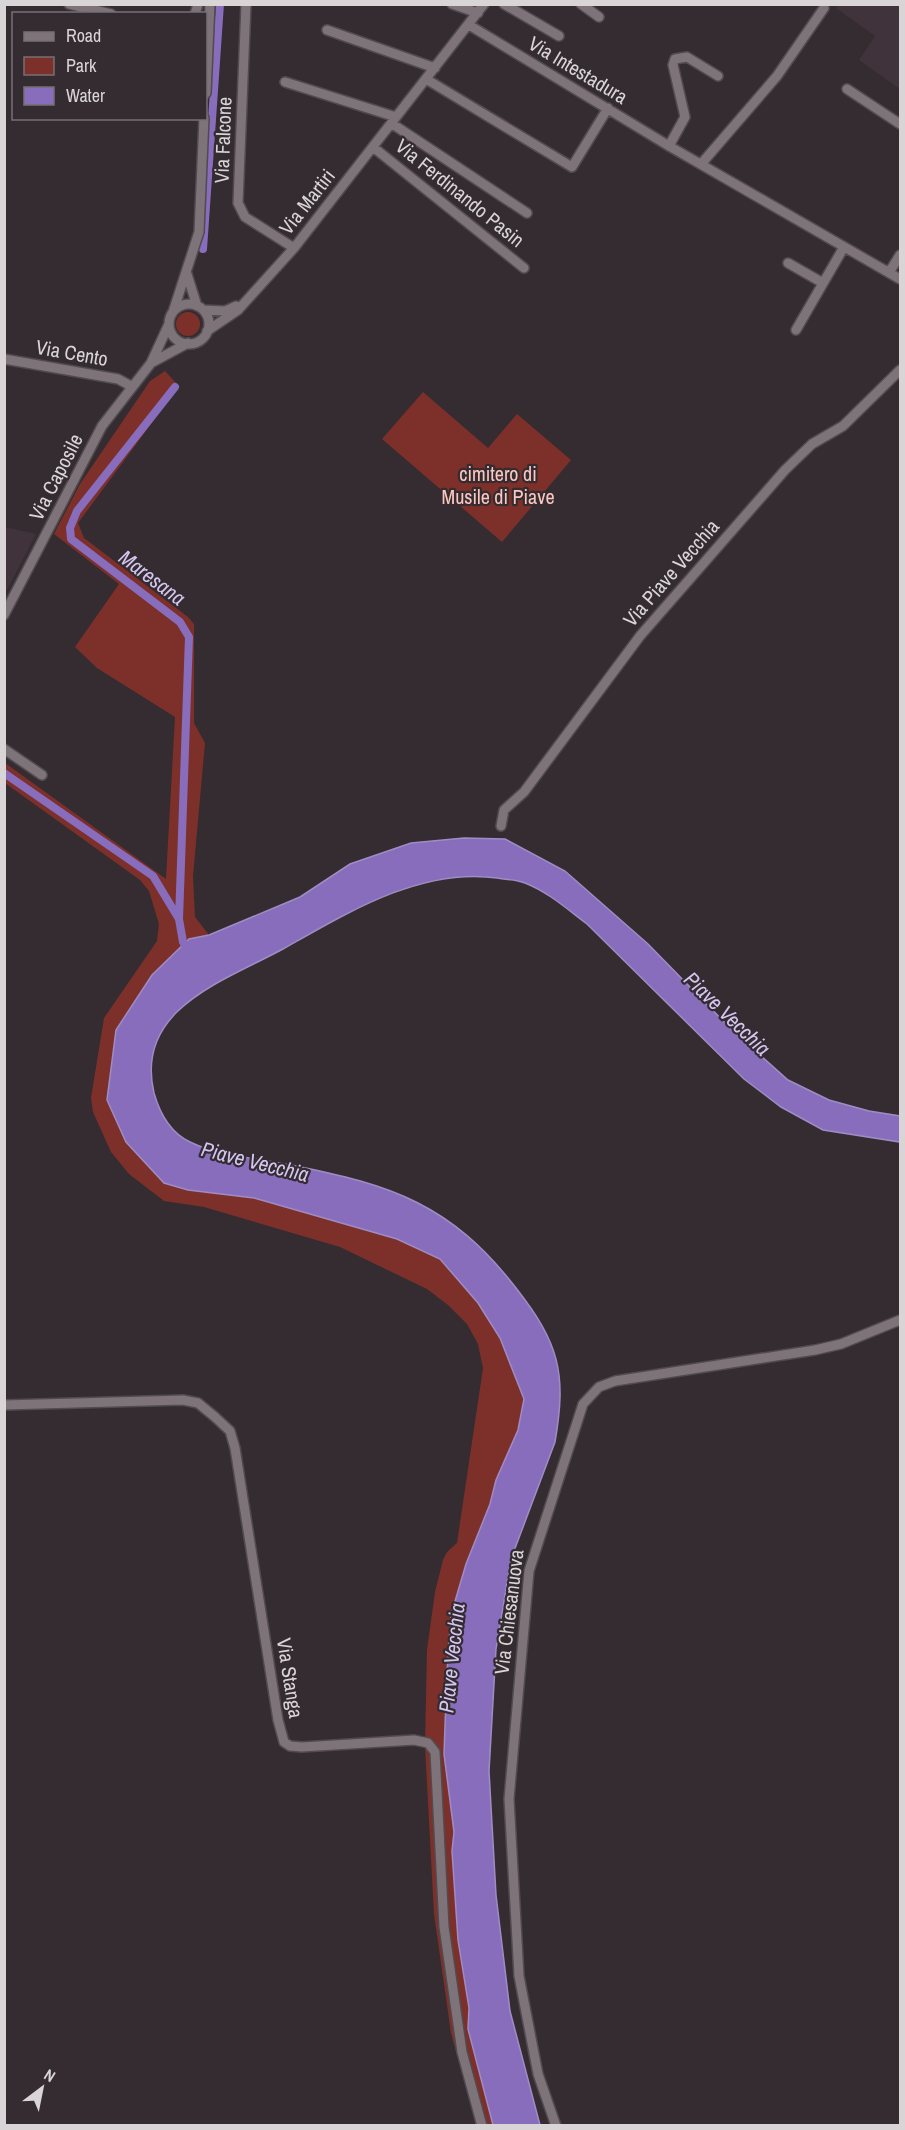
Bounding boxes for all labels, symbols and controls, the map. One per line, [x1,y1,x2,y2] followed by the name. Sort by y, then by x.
[12,12,207,120] legend
[66,23,101,48] text: Road
[524,29,633,110] street label: Via Intestadura
[66,53,97,78] text: Park
[66,83,105,108] text: Water
[207,96,238,184] street label: Via Falcone
[390,132,530,253] street label: Via Ferdinando Pasin
[272,163,341,240] street label: Via Martiri
[34,333,110,372] street label: Via Cento
[22,429,89,525] street label: Via Caposile
[441,460,555,510] park label: cimitero di Musile di Piave
[617,513,725,632] street label: Via Piave Vecchia
[113,543,192,612] water label: Maresana
[678,965,777,1062] water label: Piave Vecchia
[198,1134,312,1189] water label: Piave Vecchia
[487,1548,530,1676] street label: Via Chiesanuova
[431,1602,472,1714] water label: Piave Vecchia
[271,1636,310,1720] street label: Via Stanga
[12,2058,72,2118] north arrow
[40,2063,60,2087] text: N

